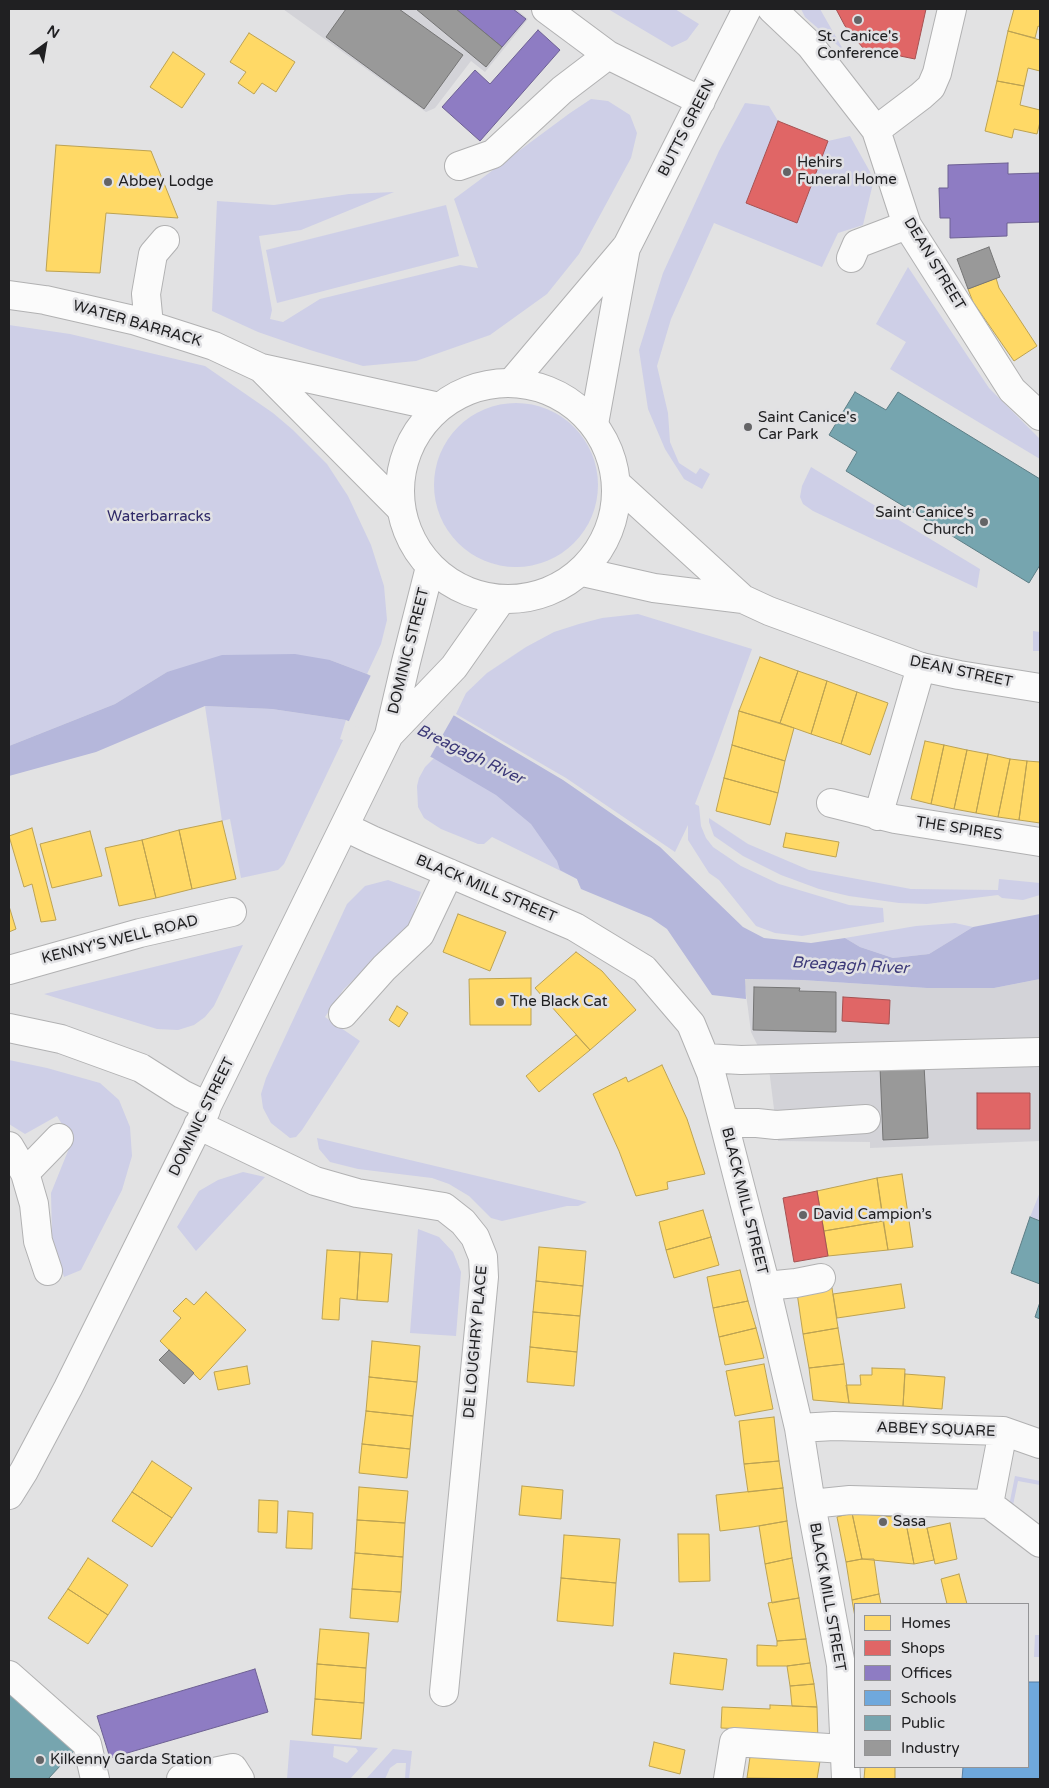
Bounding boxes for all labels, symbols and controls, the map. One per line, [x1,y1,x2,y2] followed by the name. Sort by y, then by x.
[852,14,864,26] marker: St. Canice's Conference
[20,20,70,70] north arrow
[44,22,62,42] text: N
[817,28,899,63] place label: St. Canice's Conference
[655,77,719,179] street label: BUTTS GREEN
[797,154,897,189] place label: Hehirs Funeral Home
[781,166,793,178] marker: Hehirs Funeral Home
[118,173,214,191] place label: Abbey Lodge
[102,176,114,188] marker: Abbey Lodge
[899,214,969,314] street label: DEAN STREET
[71,297,203,351] street label: WATER BARRACK
[758,409,857,444] place label: Saint Canice's Car Park
[742,421,754,433] marker: Saint Canice's Car Park
[875,504,974,539] place label: Saint Canice's Church
[107,508,211,526] park label: Waterbarracks
[978,516,990,528] marker: Saint Canice's Church
[385,586,433,716] street label: DOMINIC STREET
[908,652,1014,692] street label: DEAN STREET
[413,721,527,789] water label: Breagagh River
[915,813,1003,845] street label: THE SPIRES
[413,851,559,927] street label: BLACK MILL STREET
[40,912,200,968] street label: KENNY'S WELL ROAD
[791,953,909,979] water label: Breagagh River
[510,993,607,1011] place label: The Black Cat
[494,996,506,1008] marker: The Black Cat
[165,1055,239,1179] street label: DOMINIC STREET
[717,1126,771,1276] street label: BLACK MILL STREET
[813,1206,932,1224] place label: David Campion’s
[797,1209,809,1221] marker: David Campion’s
[460,1265,492,1419] street label: DE LOUGHRY PLACE
[876,1419,996,1441] street label: ABBEY SQUARE
[893,1513,926,1531] place label: Sasa
[877,1516,889,1528] marker: Sasa
[805,1521,849,1673] street label: BLACK MILL STREET
[854,1603,1029,1768] legend
[901,1614,951,1632] text: Homes
[901,1639,945,1657] text: Shops
[901,1664,952,1682] text: Offices
[901,1689,957,1707] text: Schools
[901,1714,945,1732] text: Public
[901,1739,960,1757] text: Industry
[50,1751,212,1769] place label: Kilkenny Garda Station
[34,1754,46,1766] marker: Kilkenny Garda Station

